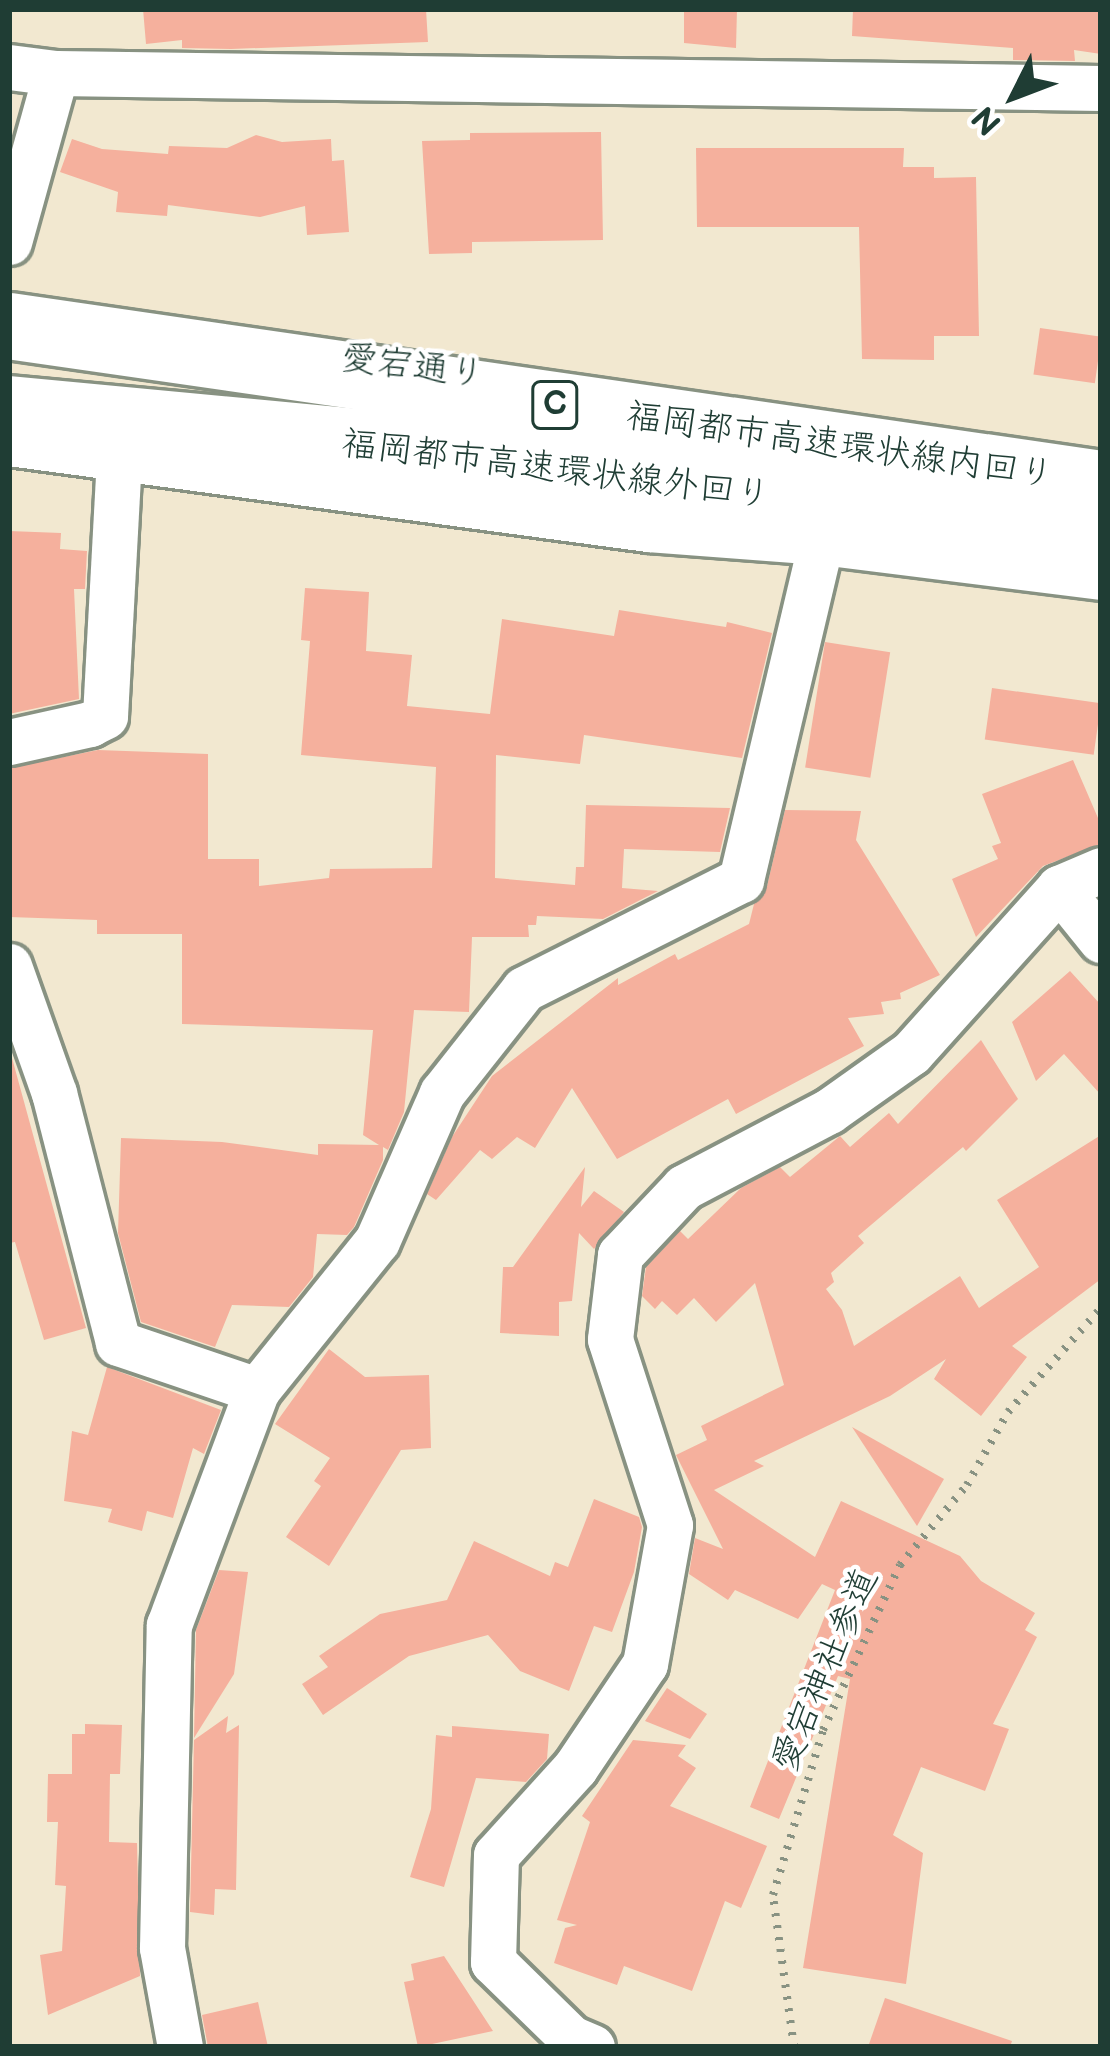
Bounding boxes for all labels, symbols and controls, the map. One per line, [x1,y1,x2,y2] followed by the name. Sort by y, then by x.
[954,36,1074,156] north arrow
[964,97,1010,143] text: N
[339,337,487,397] street label: 愛宕通り
[531,378,579,432] road number: C
[623,395,1057,497] street label: 福岡都市高速環状線内回り
[339,422,773,518] street label: 福岡都市高速環状線外回り
[764,1562,888,1778] street label: 愛宕神社参道

